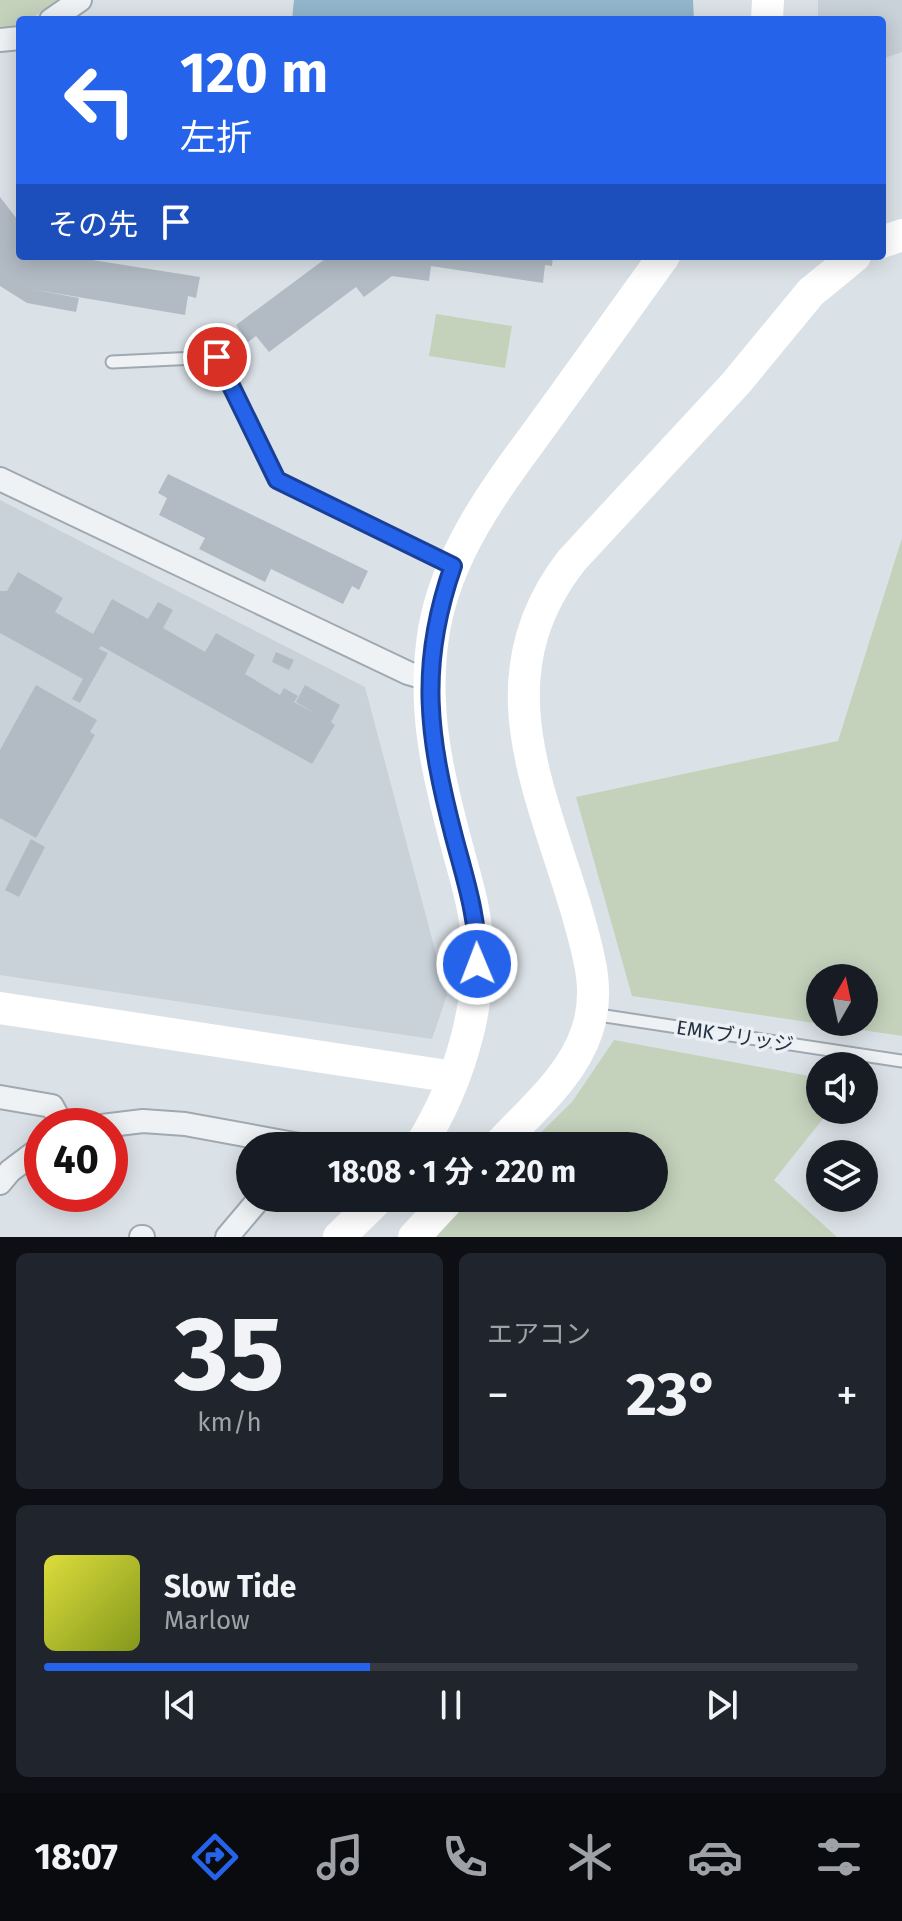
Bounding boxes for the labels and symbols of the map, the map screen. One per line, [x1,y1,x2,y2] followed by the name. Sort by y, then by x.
[183,323,251,391] pin
[435,922,519,1006] position arrow
[806,964,878,1036] north arrow
[675,1015,795,1057] street label: EMKブリッジ
[24,1108,128,1212] speed limit sign: 40

